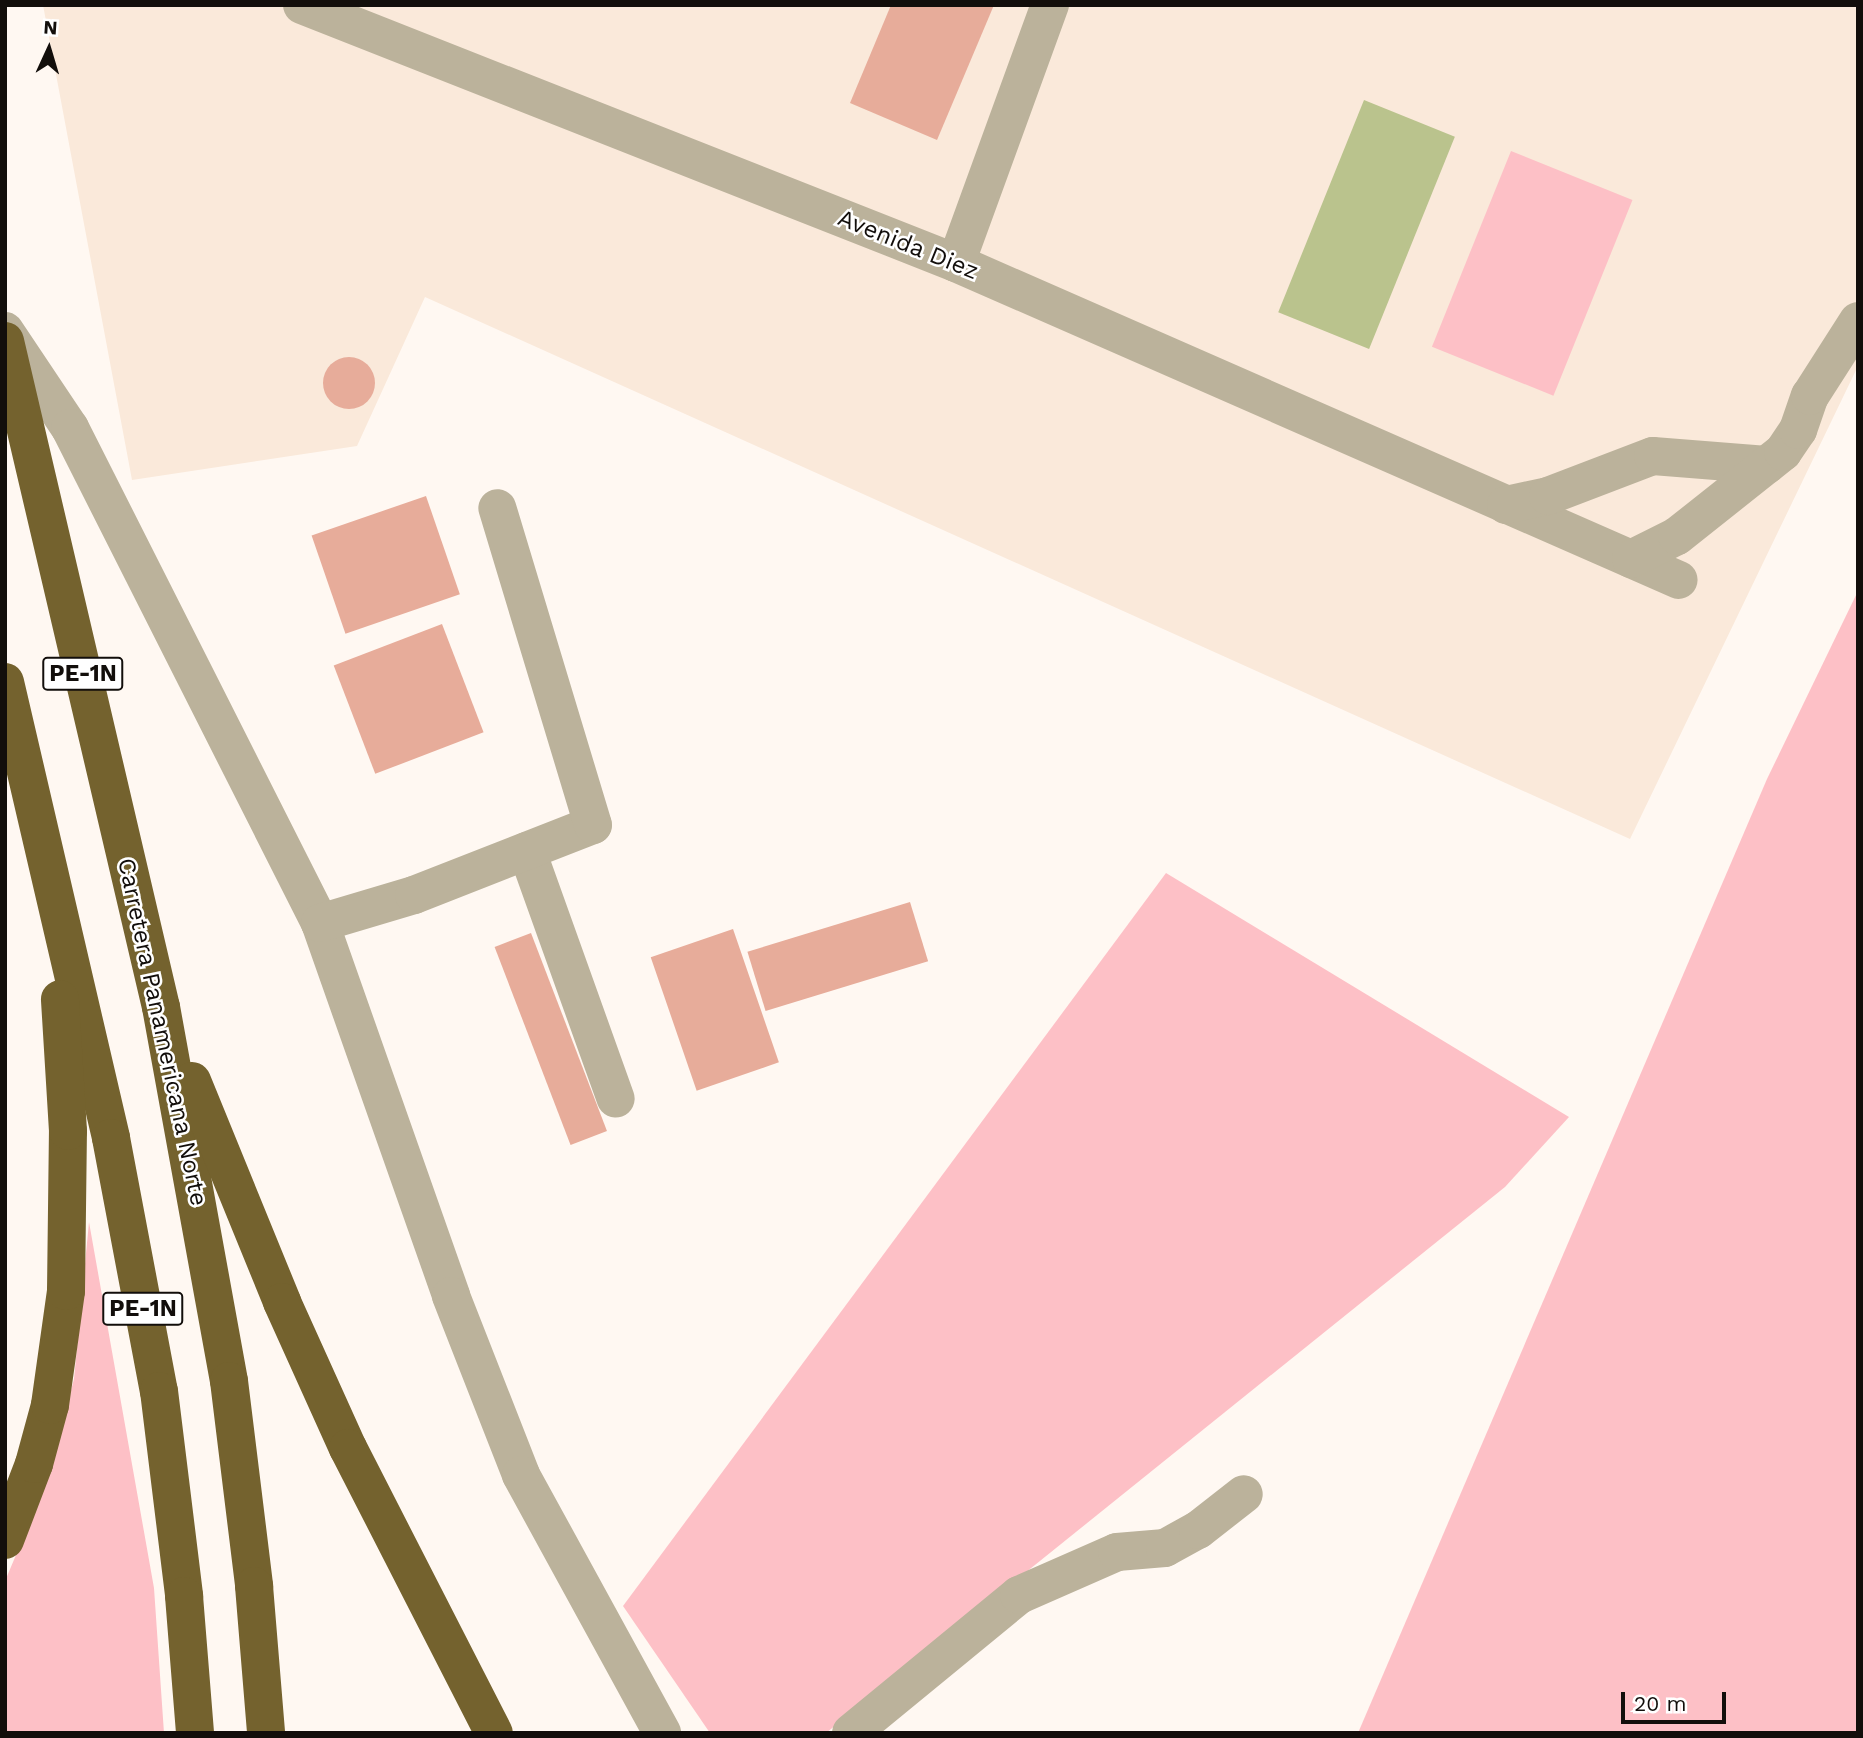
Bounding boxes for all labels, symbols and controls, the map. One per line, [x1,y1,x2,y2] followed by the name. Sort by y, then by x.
[14,14,84,84] north arrow
[43,16,58,40] text: N
[833,204,983,286] street label: Avenida Diez
[41,654,125,694] road number: PE-1N
[111,855,213,1209] street label: Carretera Panamericana Norte
[101,1290,185,1328] road number: PE-1N
[1625,1678,1730,1722] scale bar
[1634,1691,1686,1716] text: 20 m

